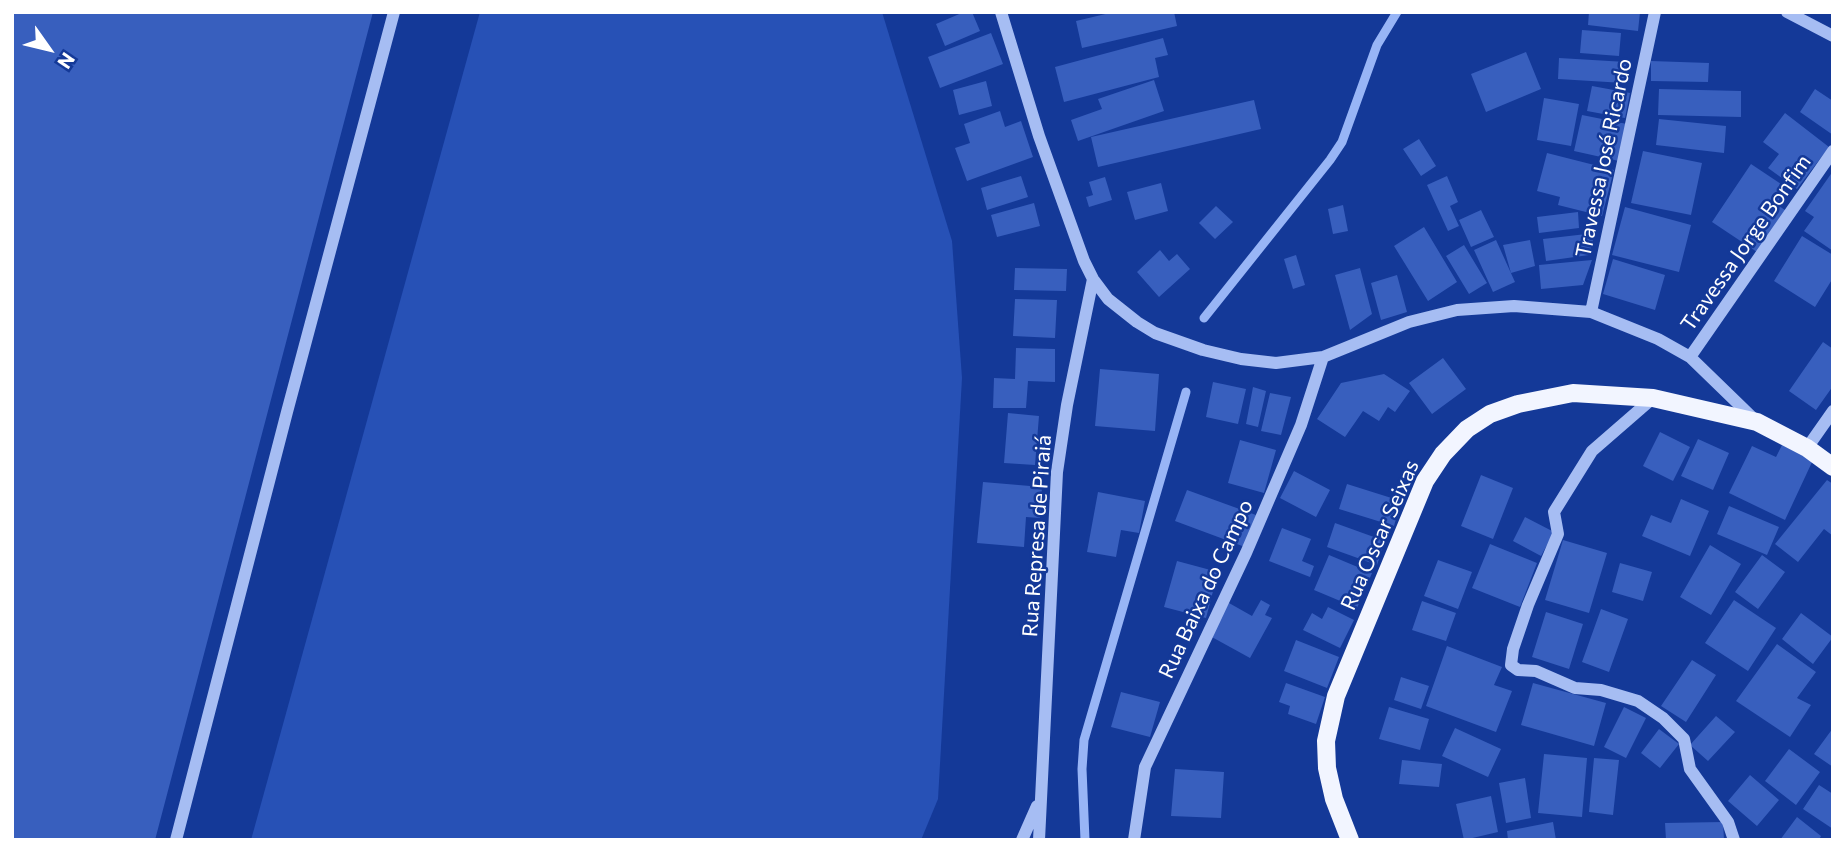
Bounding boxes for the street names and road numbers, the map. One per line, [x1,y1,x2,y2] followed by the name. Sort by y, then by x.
[1571,56,1637,260] street label: Travessa José Ricardo
[1676,150,1816,336] street label: Travessa Jorge Bonfim
[1017,434,1057,638] street label: Rua Represa de Piraiá
[1336,456,1424,614] street label: Rua Oscar Seixas
[1154,496,1258,682] street label: Rua Baixa do Campo

